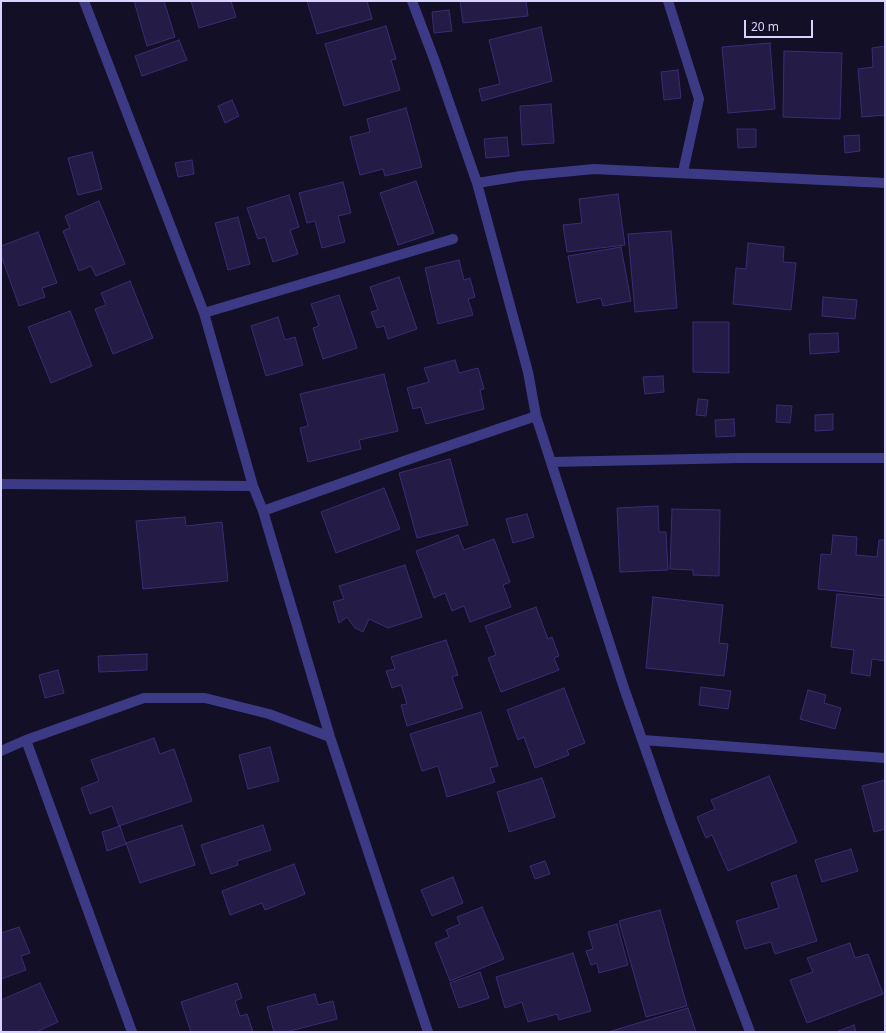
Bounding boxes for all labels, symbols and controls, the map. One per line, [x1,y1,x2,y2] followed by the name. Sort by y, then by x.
[746,12,815,38] scale bar
[751,18,779,35] text: 20 m

